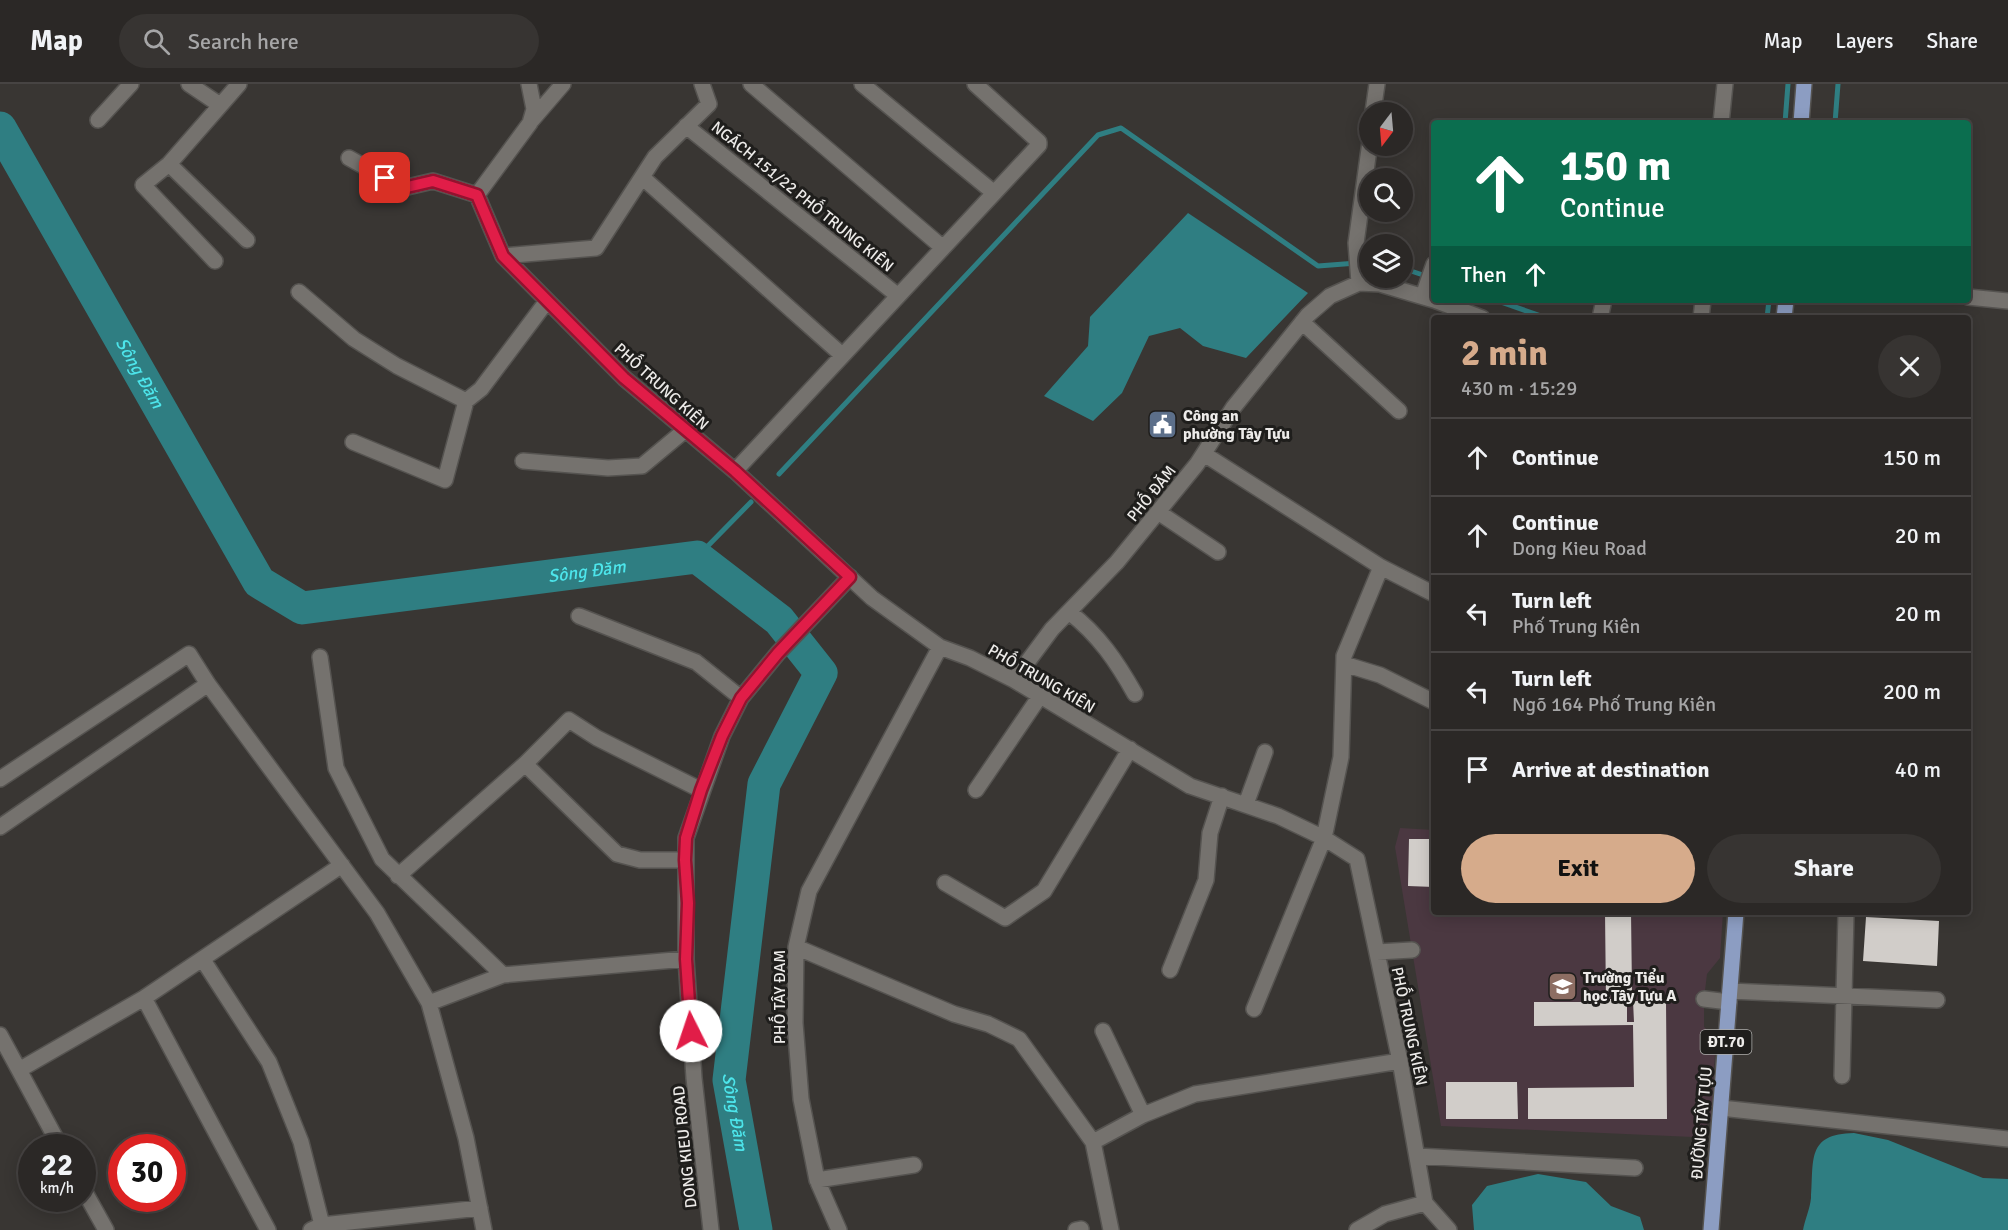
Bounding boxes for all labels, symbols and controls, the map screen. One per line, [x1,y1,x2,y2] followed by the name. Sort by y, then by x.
[119,14,539,68] search box
[30,24,83,58] text: Map
[140,25,173,58] icon: search
[188,28,299,55] text: Search here
[1764,28,1802,54] text: Map
[1835,28,1893,54] text: Layers
[1926,28,1978,54] text: Share
[1359,102,1413,156] north arrow
[1359,102,1413,288] map controls
[707,115,899,277] street label: NGÁCH 151/22 PHỐ TRUNG KIÊN
[1560,141,1671,192] text: 150 m
[1461,144,1539,222] icon: ahead
[359,152,410,203] pin
[368,161,401,194] icon: arrive
[1359,168,1413,222] button: search
[1560,192,1665,225] text: Continue
[1359,234,1413,288] button: layers
[1519,258,1552,291] icon: ahead
[1461,261,1507,288] text: Then
[1461,331,1548,376] text: 2 min
[111,334,169,413] water label: Sông Đăm
[1878,335,1941,398] button: close
[610,337,714,435] street label: PHỐ TRUNG KIÊN
[1461,376,1577,401] text: 430 m · 15:29
[1183,406,1290,444] place label: Công an phường Tây Tựu
[1146,408,1178,440] public building icon: Công an phường Tây Tựu
[1461,441,1494,474] icon: ahead
[1512,444,1599,471] text: Continue
[1883,444,1941,471] text: 150 m
[1121,460,1181,526] street label: PHỐ ĐĂM
[1512,509,1599,536] text: Continue
[1461,519,1494,552] icon: ahead
[1895,522,1941,549] text: 20 m
[1512,536,1647,561] text: Dong Kieu Road
[547,555,627,587] water label: Sông Đăm
[1512,587,1592,614] text: Turn left
[1461,597,1494,630] icon: left
[1895,600,1941,627] text: 20 m
[1512,614,1640,639] text: Phố Trung Kiên
[984,638,1100,718] street label: PHỐ TRUNG KIÊN
[1512,665,1592,692] text: Turn left
[1461,675,1494,708] icon: left
[1883,678,1941,705] text: 200 m
[1512,692,1716,717] text: Ngõ 164 Phố Trung Kiên
[1461,753,1494,786] icon: arrive
[1512,756,1709,783] text: Arrive at destination
[1895,756,1941,783] text: 40 m
[1461,834,1695,903] button: Exit
[1707,834,1941,903] button: Share
[768,950,790,1044] street label: PHỐ TÂY ĐAM
[1387,965,1433,1087] street label: PHỐ TRUNG KIÊN
[1583,967,1677,1006] place label: Trường Tiểu học Tây Tựu A
[1546,970,1578,1002] school or university icon: Trường Tiểu học Tây Tựu A
[659,999,723,1063] position arrow
[1700,1030,1752,1054] road number: ĐT.70
[1687,1066,1717,1180] street label: ĐƯỜNG TÂY TỰU
[717,1073,753,1153] water label: Sông Đăm
[669,1085,701,1209] street label: DONG KIEU ROAD
[108,1134,186,1212] speed limit sign: 30
[41,1147,73,1184] text: 22
[40,1179,74,1197] text: km/h

